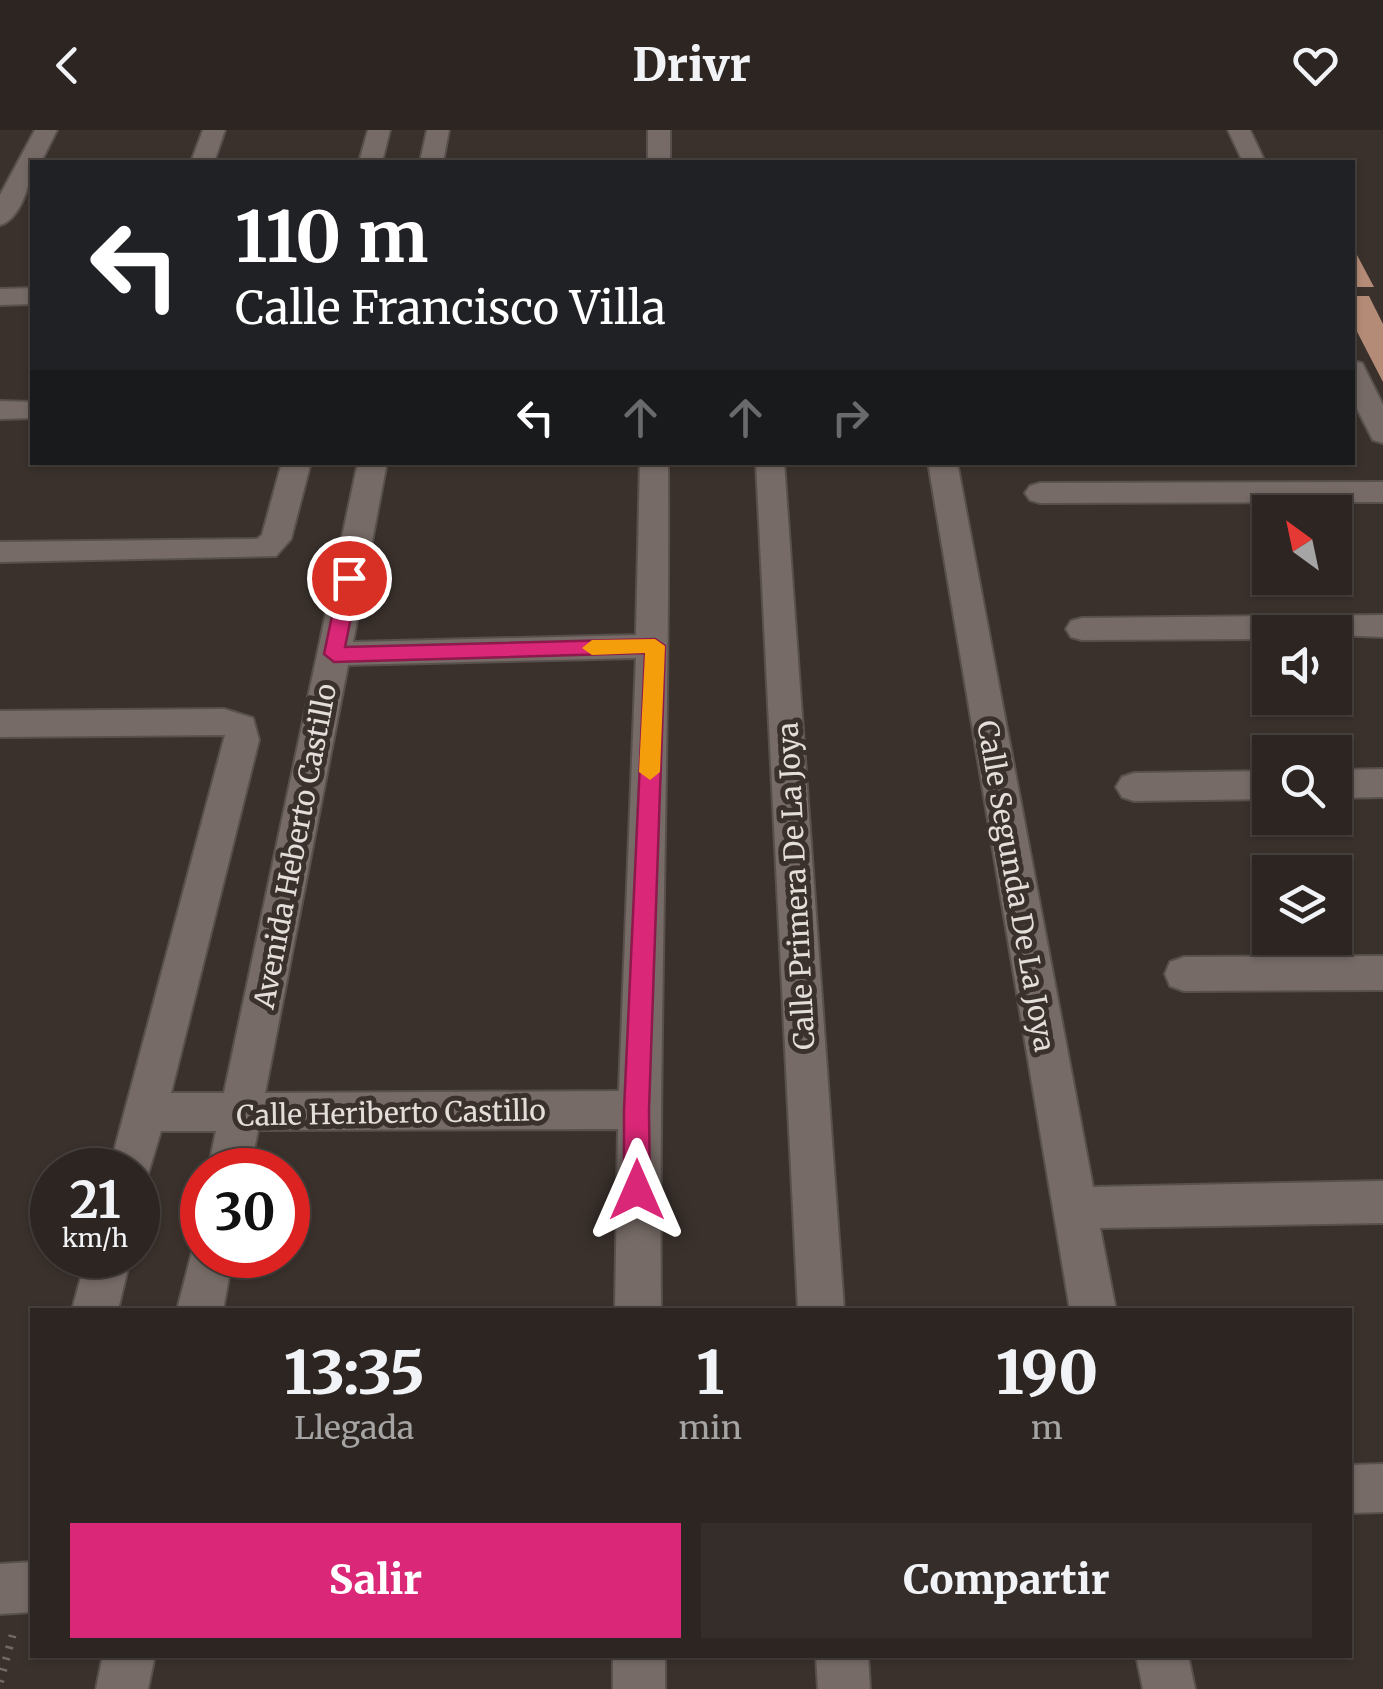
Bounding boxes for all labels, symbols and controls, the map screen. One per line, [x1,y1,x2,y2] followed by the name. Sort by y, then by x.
[632,37,751,93] text: Drivr
[40,38,95,93] icon: back
[1288,38,1343,93] icon: heart
[235,193,428,281] text: 110 m
[70,200,200,330] icon: left
[235,280,666,336] text: Calle Francisco Villa
[508,390,563,445] icon: left
[613,390,668,445] icon: ahead
[718,390,773,445] icon: ahead
[823,390,878,445] icon: right
[1252,495,1352,595] north arrow
[1252,495,1352,955] map controls
[307,536,392,621] pin
[322,551,377,606] icon: arrive
[1252,615,1352,715] button: sound
[246,680,344,1013] street label: Avenida Heberto Castillo
[969,718,1063,1054] street label: Calle Segunda De La Joya
[769,721,823,1051] street label: Calle Primera De La Joya
[1252,735,1352,835] button: search
[1252,855,1352,955] button: layers
[236,1092,546,1134] street label: Calle Heriberto Castillo
[585,1138,689,1242] position arrow
[180,1148,310,1278] speed limit sign: 30
[69,1169,121,1232] text: 21
[62,1222,128,1254] text: km/h
[284,1335,425,1410] text: 13:35
[696,1335,724,1410] text: 1
[996,1335,1098,1410] text: 190
[294,1408,414,1448] text: Llegada
[679,1408,742,1448] text: min
[1031,1408,1063,1448] text: m
[70,1523,681,1638] button: Salir
[701,1523,1312,1638] button: Compartir

